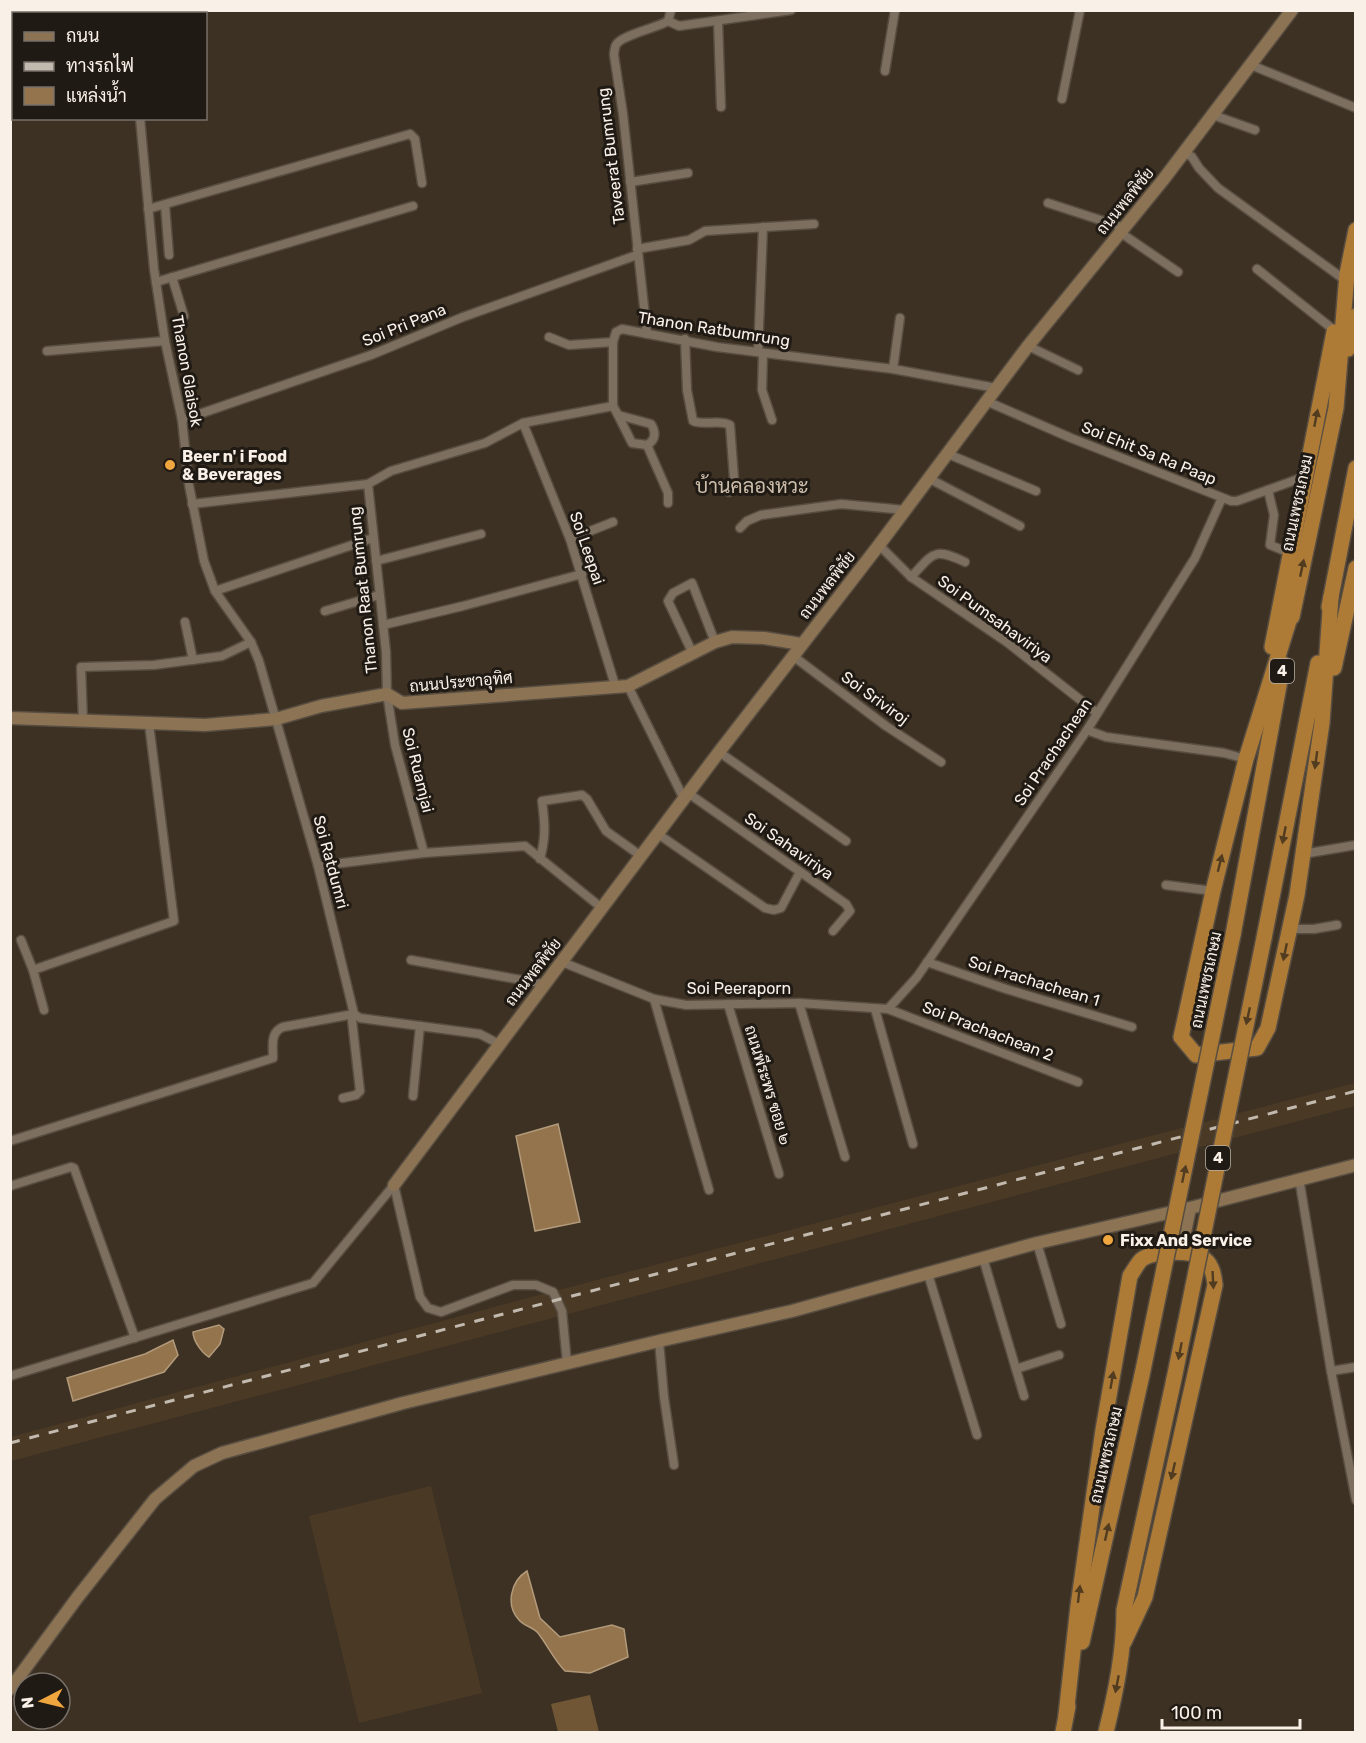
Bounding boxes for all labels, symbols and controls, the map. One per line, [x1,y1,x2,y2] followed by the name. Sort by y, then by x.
[12,12,207,120] legend
[66,25,99,47] text: ถนน
[66,53,134,77] text: ทางรถไฟ
[66,80,127,107] text: แหล่งน้ำ
[593,87,629,225] street label: Taveerat Bumrung
[1091,163,1158,238] street label: ถนนพลพิชัย
[359,300,449,350] street label: Soi Pri Pana
[637,308,791,350] street label: Thanon Ratbumrung
[168,314,206,429] street label: Thanon Glaisok
[1312,409,1321,428] one-way arrow
[1079,417,1219,489] street label: Soi Ehit Sa Ra Paap
[182,447,287,484] place label: Beer n' i Food & Beverages
[1277,453,1317,553] street label: ถนนเพชรเกษม
[163,458,177,472] marker: Beer n' i Food & Beverages
[695,474,809,498] district label: บ้านคลองหวะ
[345,506,381,674] street label: Thanon Raat Bumrung
[566,509,608,587] street label: Soi Leepai
[794,547,859,623] street label: ถนนพลพิชัย
[1297,559,1307,578] one-way arrow
[934,571,1056,667] street label: Soi Pumsahaviriya
[1270,659,1294,683] road number: 4
[838,667,912,729] street label: Soi Sriviroj
[409,668,514,698] street label: ถนนประชาอุทิศ
[1010,695,1096,809] street label: Soi Prachachean
[398,726,438,814] street label: Soi Ruamjai
[1312,750,1321,769] one-way arrow
[741,808,837,884] street label: Soi Sahaviriya
[309,813,353,911] street label: Soi Ratdumri
[1279,825,1288,844] one-way arrow
[1216,854,1226,872] one-way arrow
[1186,930,1226,1030] street label: ถนนเพชรเกษม
[500,934,565,1010] street label: ถนนพลพิชัย
[1279,943,1289,961] one-way arrow
[966,952,1102,1010] street label: Soi Prachachean 1
[687,979,791,998] street label: Soi Peeraporn
[920,997,1056,1065] street label: Soi Prachachean 2
[1243,1006,1252,1025] one-way arrow
[741,1022,797,1147] street label: ถนนพีระพร ซอย ๒
[1206,1146,1230,1170] road number: 4
[1180,1164,1189,1183] one-way arrow
[1120,1231,1252,1250] place label: Fixx And Service
[1101,1233,1115,1247] marker: Fixx And Service
[1209,1271,1218,1290] one-way arrow
[1175,1342,1184,1361] one-way arrow
[1107,1371,1116,1390] one-way arrow
[1086,1405,1126,1505] street label: ถนนเพชรเกษม
[1168,1462,1178,1480] one-way arrow
[1103,1522,1112,1541] one-way arrow
[1075,1584,1084,1603] one-way arrow
[12,1671,72,1731] north arrow
[1112,1675,1121,1694] one-way arrow
[1162,1692,1300,1730] scale bar
[17,1696,38,1710] text: N
[1171,1702,1222,1724] text: 100 m

